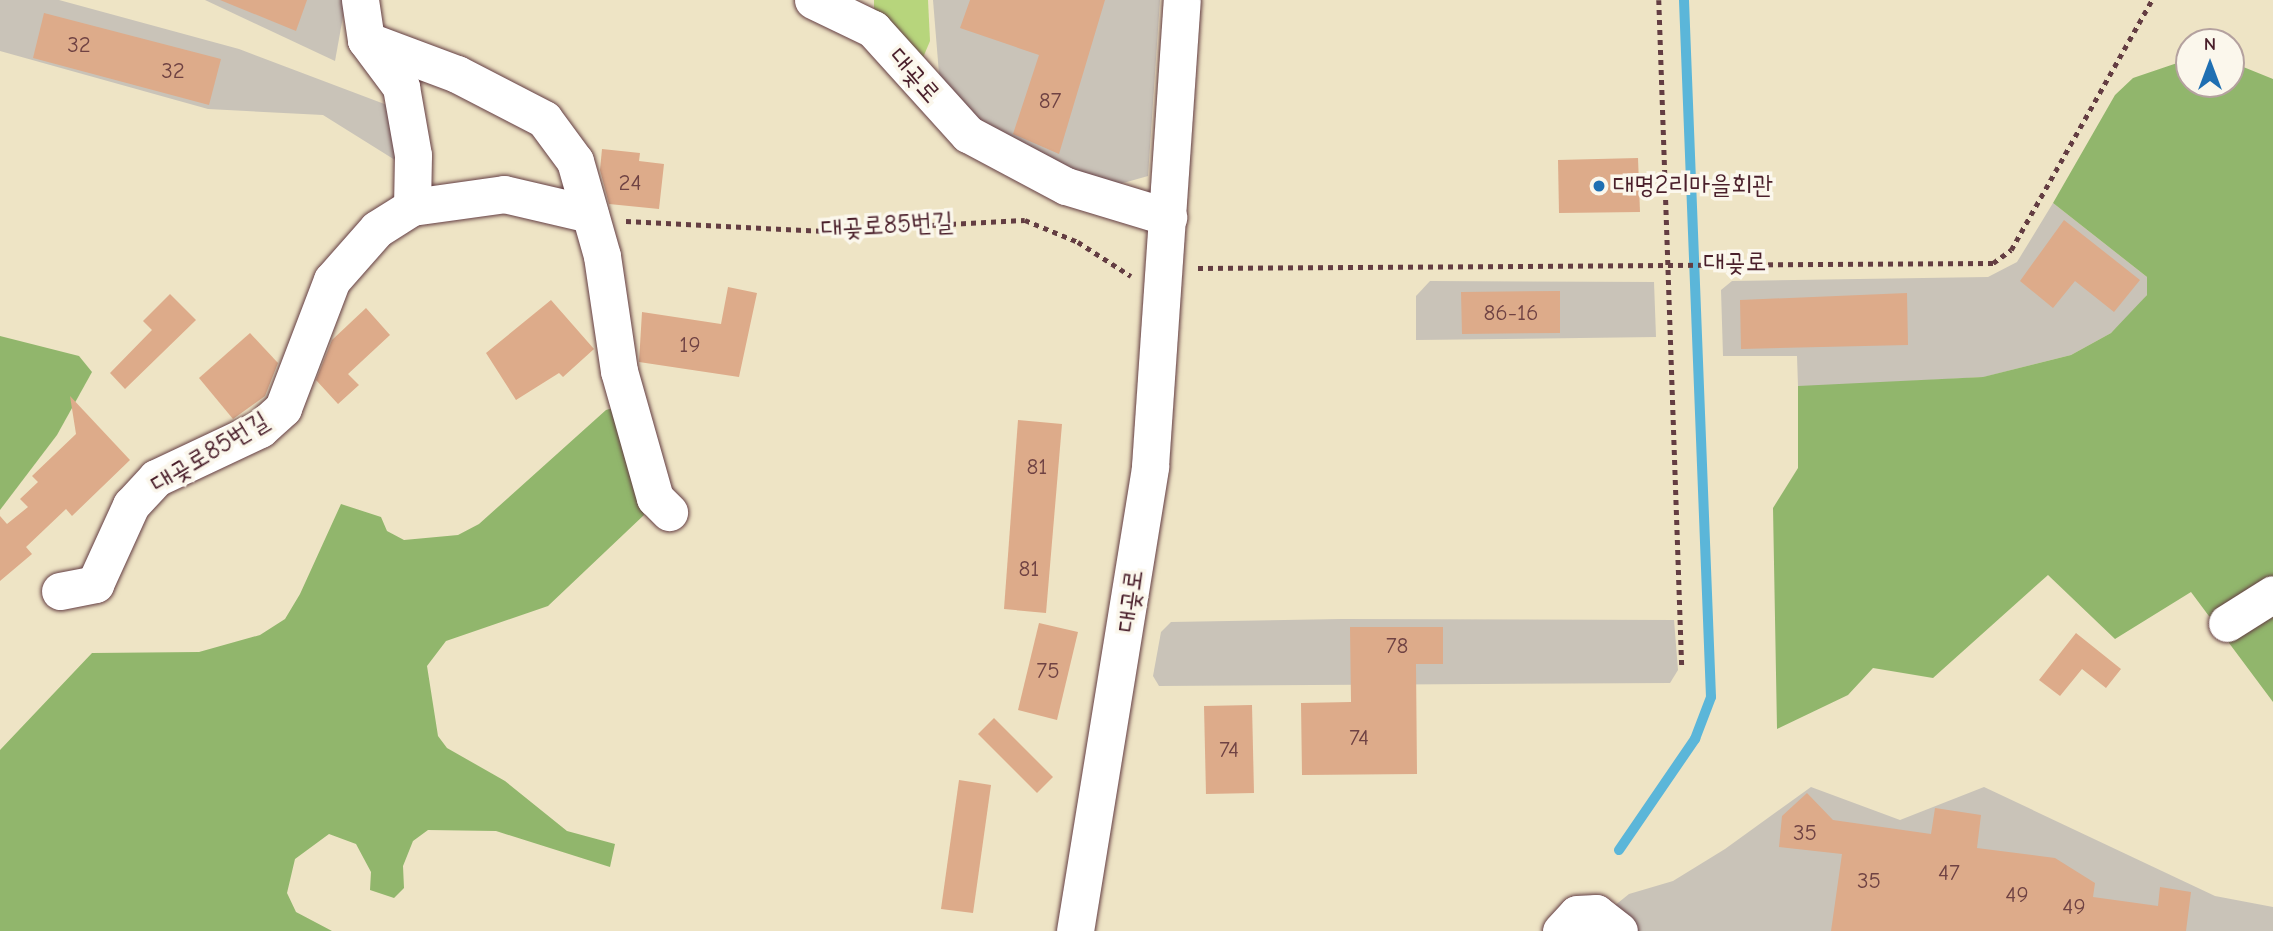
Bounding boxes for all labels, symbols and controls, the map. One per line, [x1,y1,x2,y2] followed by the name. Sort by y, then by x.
[2175,28,2245,98] north arrow
[67,31,91,59] house number: 32
[2204,33,2216,55] text: N
[882,42,946,110] street label: 대곶로
[161,57,185,85] house number: 32
[1039,87,1061,115] house number: 87
[618,169,642,197] house number: 24
[1613,170,1773,202] place label: 대명2리마을회관
[1591,178,1607,194] marker: 대명2리마을회관
[820,207,954,245] street label: 대곶로85번길
[1704,247,1766,279] street label: 대곶로
[1483,299,1539,327] house number: 86-16
[679,331,701,359] house number: 19
[145,406,275,500] street label: 대곶로85번길
[1027,453,1047,481] house number: 81
[1019,555,1039,583] house number: 81
[1111,568,1151,634] street label: 대곶로
[1386,632,1408,660] house number: 78
[1036,657,1060,685] house number: 75
[1349,724,1369,752] house number: 74
[1219,736,1239,764] house number: 74
[1793,819,1817,847] house number: 35
[1938,859,1960,887] house number: 47
[1857,867,1881,895] house number: 35
[2005,881,2029,909] house number: 49
[2062,893,2086,921] house number: 49

